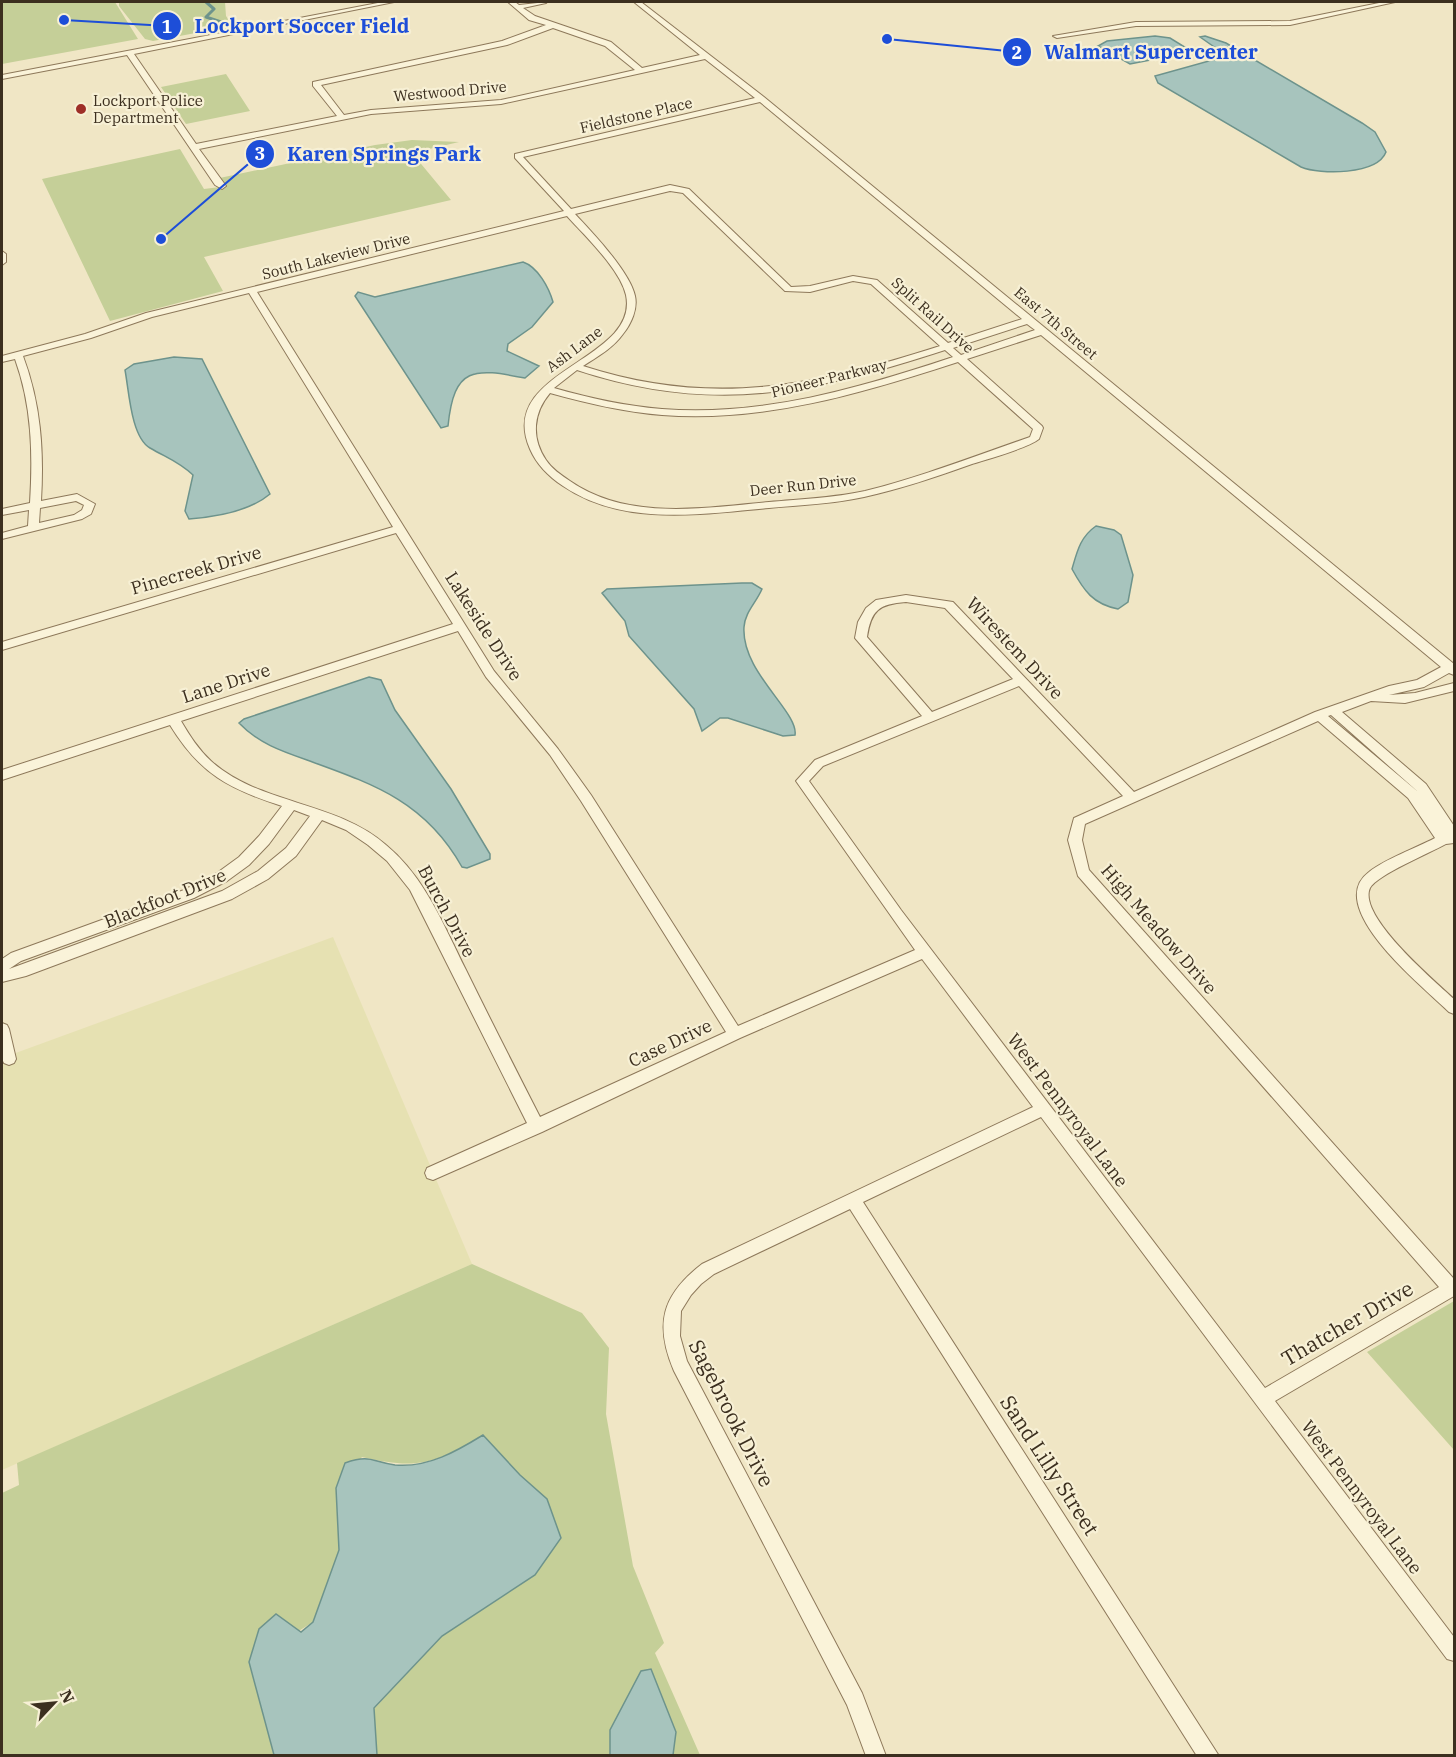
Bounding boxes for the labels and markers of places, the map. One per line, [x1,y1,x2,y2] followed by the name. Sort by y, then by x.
[152,7,421,45] callout: Lockport Soccer Field
[1002,33,1269,71] callout: Walmart Supercenter
[93,91,203,127] place label: Lockport Police Department
[74,102,88,116] marker: Lockport Police Department
[245,135,493,173] callout: Karen Springs Park

